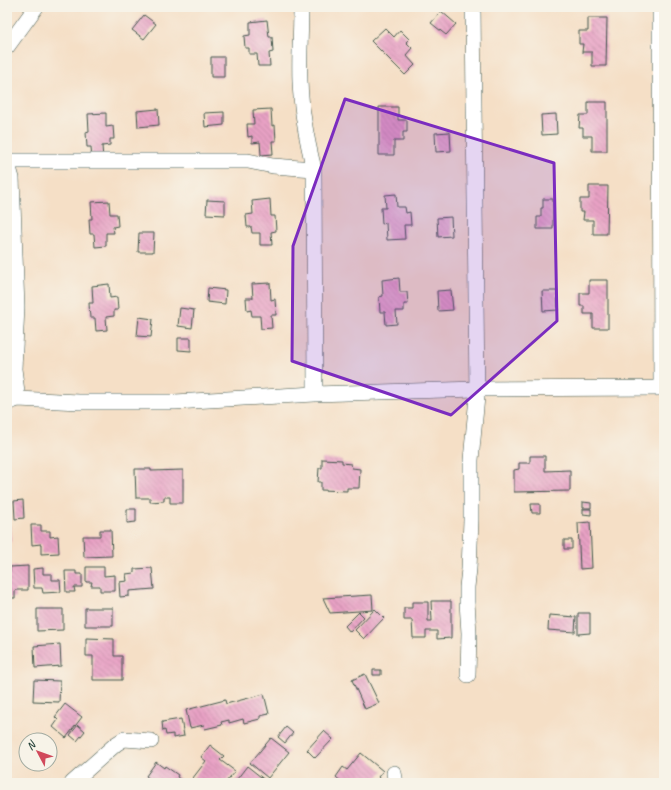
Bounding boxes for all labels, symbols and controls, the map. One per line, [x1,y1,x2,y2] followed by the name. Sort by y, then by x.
[18,732,58,772] north arrow
[23,737,39,753] text: N

